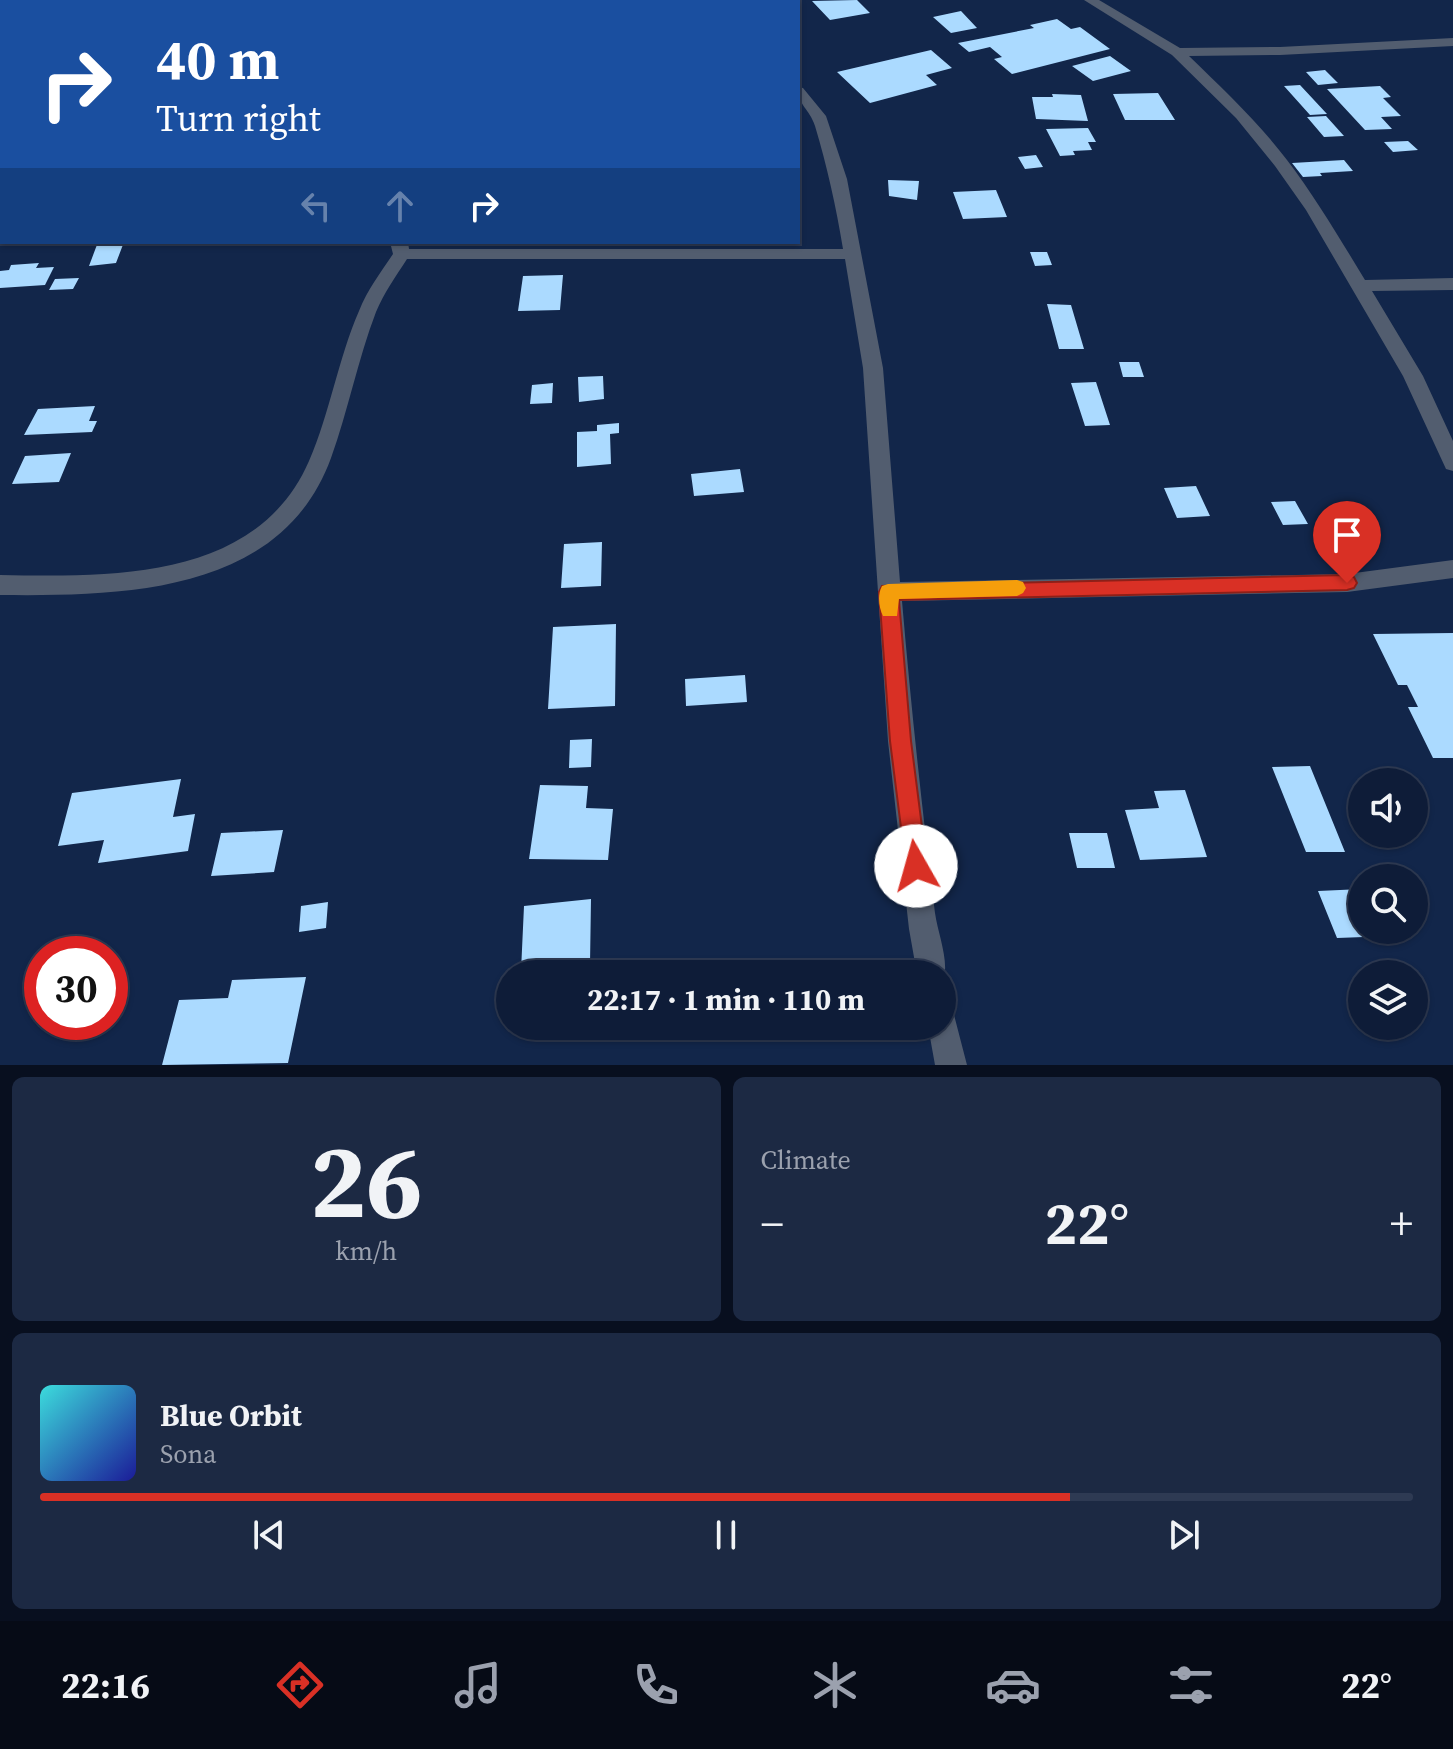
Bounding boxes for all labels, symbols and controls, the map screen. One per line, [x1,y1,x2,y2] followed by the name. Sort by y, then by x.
[156,21,279,98] text: 40 m
[24,32,128,136] icon: right
[156,94,321,143] text: Turn right
[294,184,338,228] icon: left
[378,184,422,228] icon: ahead
[462,184,506,228] icon: right
[1313,501,1381,583] pin
[1325,513,1369,557] icon: arrive
[1348,768,1428,1040] map controls
[1348,768,1428,848] button: sound
[874,824,958,908] position arrow
[1348,864,1428,944] button: search
[24,936,128,1040] speed limit sign: 30
[1348,960,1428,1040] button: layers
[587,979,865,1020] text: 22:17 · 1 min · 110 m
[310,1109,423,1252] text: 26
[761,1142,851,1178] text: Climate
[1044,1182,1129,1264] text: 22°
[761,1193,784,1254] text: −
[1390,1193,1413,1254] text: +
[335,1233,397,1269] text: km/h
[160,1395,302,1436] text: Blue Orbit
[160,1436,217,1472] text: Sona
[247,1513,291,1557] icon: previous
[704,1513,748,1557] icon: pause
[1162,1513,1206,1557] icon: next
[272,1657,328,1713] icon: directions
[450,1657,506,1713] icon: music
[628,1657,684,1713] icon: phone
[807,1657,863,1713] icon: climate
[985,1657,1041,1713] icon: car
[1163,1657,1219,1713] icon: filters
[61,1661,150,1710] text: 22:16
[1341,1661,1392,1710] text: 22°

